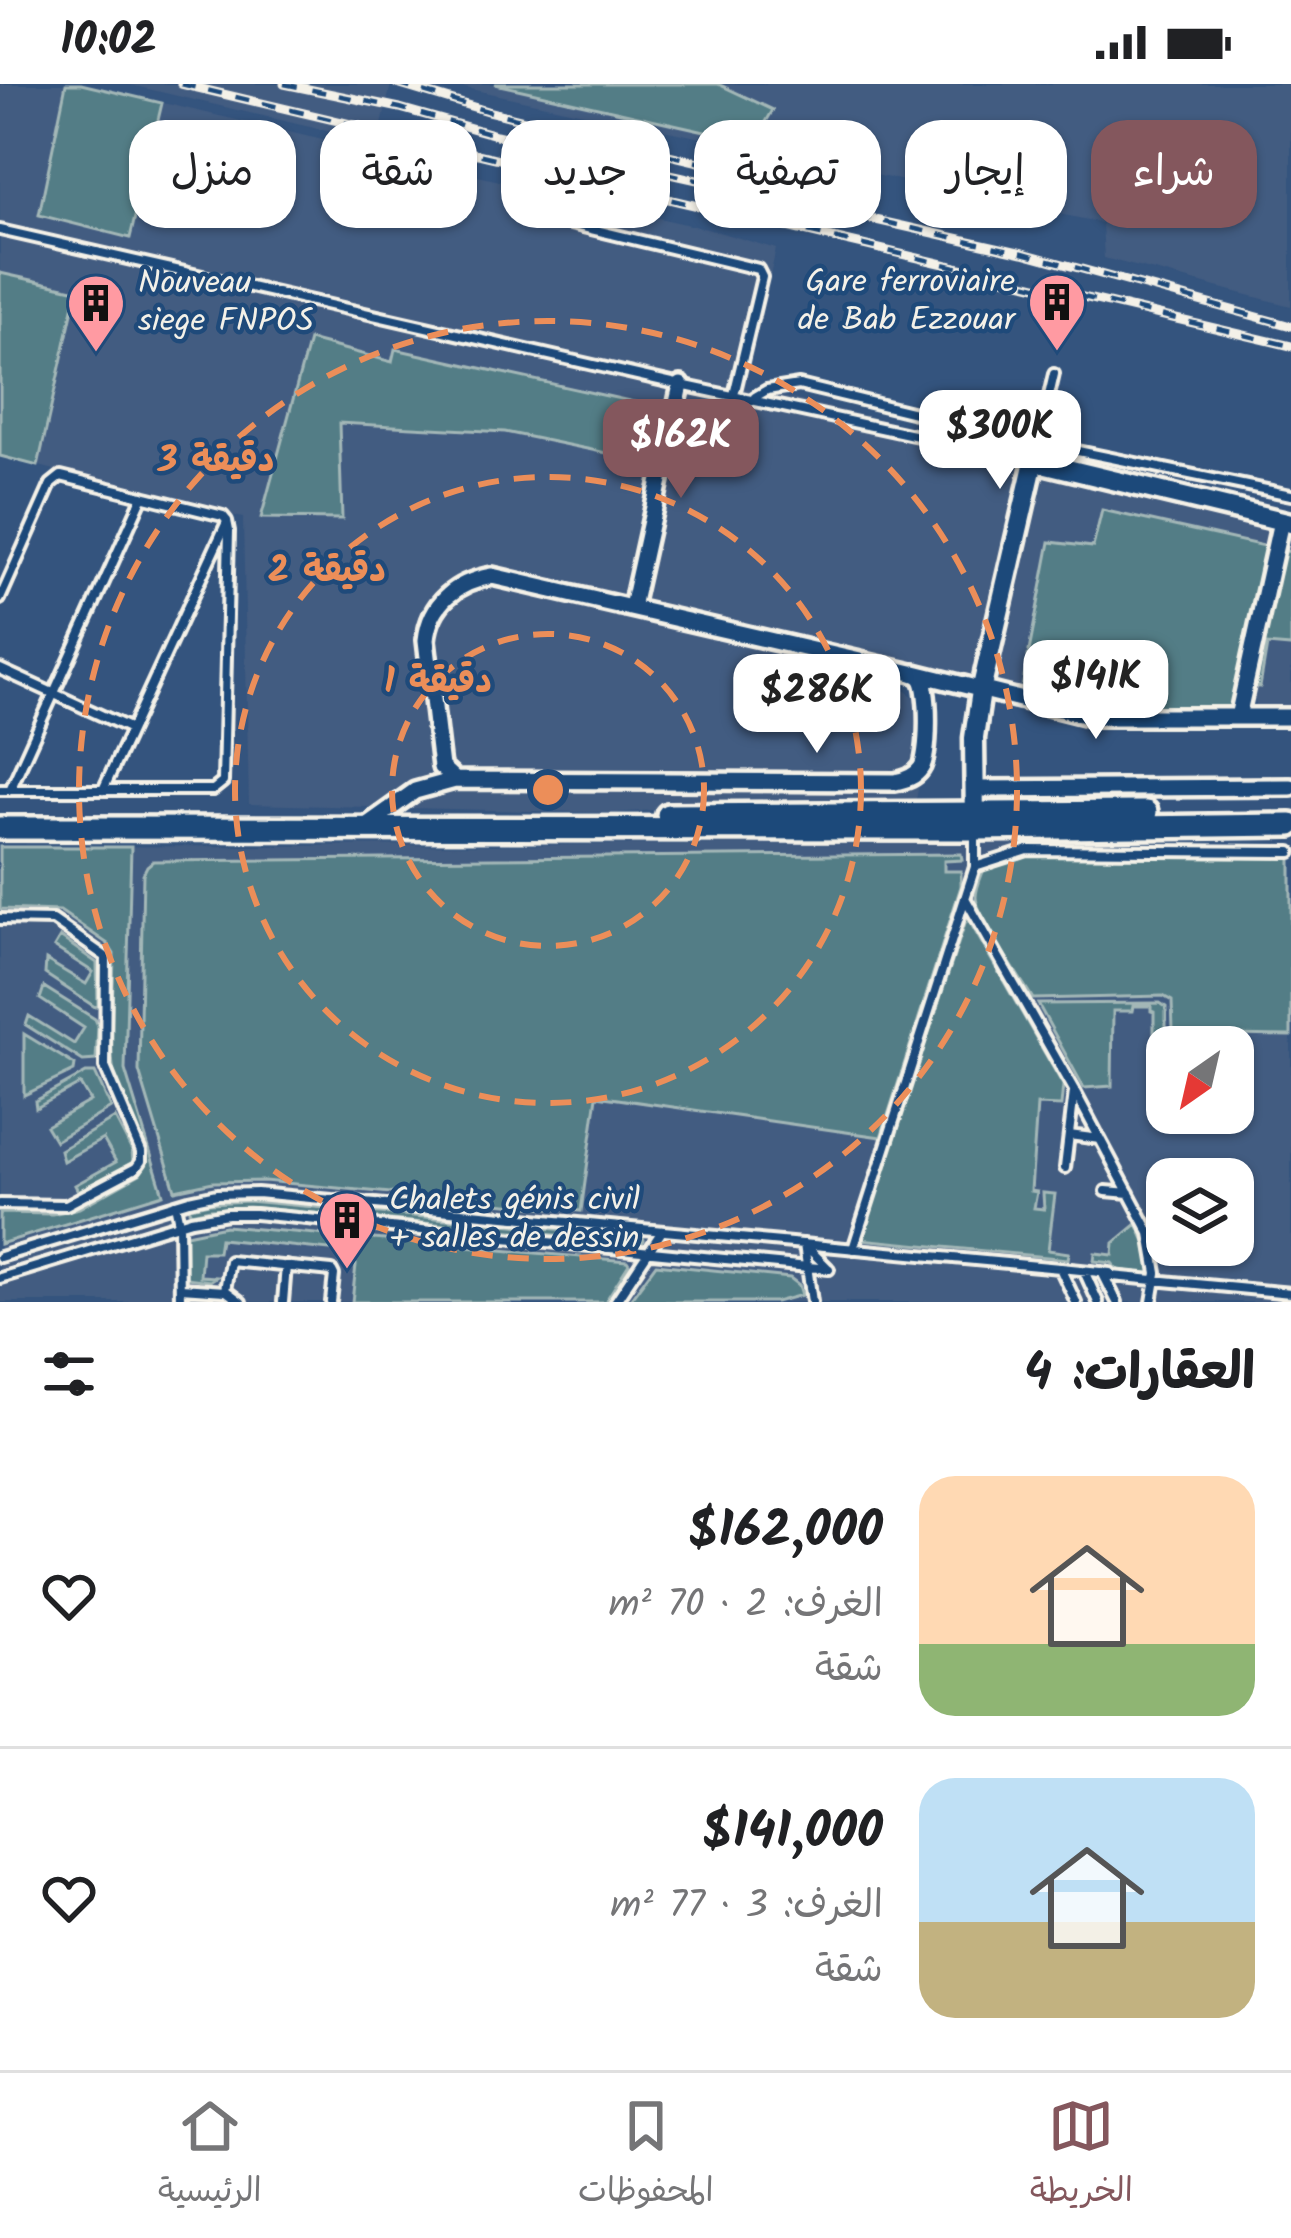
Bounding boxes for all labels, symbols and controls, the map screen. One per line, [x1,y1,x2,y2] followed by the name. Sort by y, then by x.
[60,6,157,78] text: 10:02
[129,120,296,228] chip: منزل
[320,120,477,228] chip: شقة
[501,120,670,228] chip: جديد
[694,120,881,228] chip: تصفية
[905,120,1067,228] chip: إيجار
[1091,120,1257,228] chip: شراء
[798,257,1017,348] place label: Gare ferroviaire de Bab Ezzouar
[138,258,314,349] place label: Nouveau siege FNPOS
[1026,271,1088,353] building icon: Gare ferroviaire de Bab Ezzouar
[65,272,127,354] building icon: Nouveau siege FNPOS
[916,390,1084,492] pin: $300K
[946,398,1054,460] text: $300K
[597,399,765,501] pin: $162K
[630,407,732,469] text: $162K
[157,433,274,490] text: 3 دقيقة
[268,543,386,600] text: 2 دقيقة
[1012,640,1180,742] pin: $141K
[1050,648,1142,710] text: $141K
[384,654,492,711] text: 1 دقيقة
[733,654,901,756] pin: $286K
[760,662,874,724] text: $286K
[527,769,569,811] centre of rings
[1146,1026,1254,1134] north arrow
[1146,1026,1254,1266] map controls
[1146,1158,1254,1266] button: layers
[389,1175,640,1266] place label: Chalets génis civil + salles de dessin
[316,1189,378,1271] building icon: Chalets génis civil + salles de dessin
[1024,1334,1255,1415] text: العقارات: 4
[36,1341,102,1407] icon: filters
[688,1492,883,1573] text: $162,000
[1015,1524,1159,1668] icon: home
[36,1563,102,1629] icon: heart
[608,1575,883,1637] text: الغرف: 2 · 70 m²
[815,1639,883,1701] text: شقة
[702,1793,883,1874] text: $141,000
[1015,1826,1159,1970] icon: home
[36,1865,102,1931] icon: heart
[610,1876,883,1938] text: الغرف: 3 · 77 m²
[815,1940,883,2002] text: شقة
[158,2093,262,2219] tab: الرئيسية
[578,2093,714,2219] tab: المحفوظات
[1030,2093,1133,2219] tab: الخريطة

